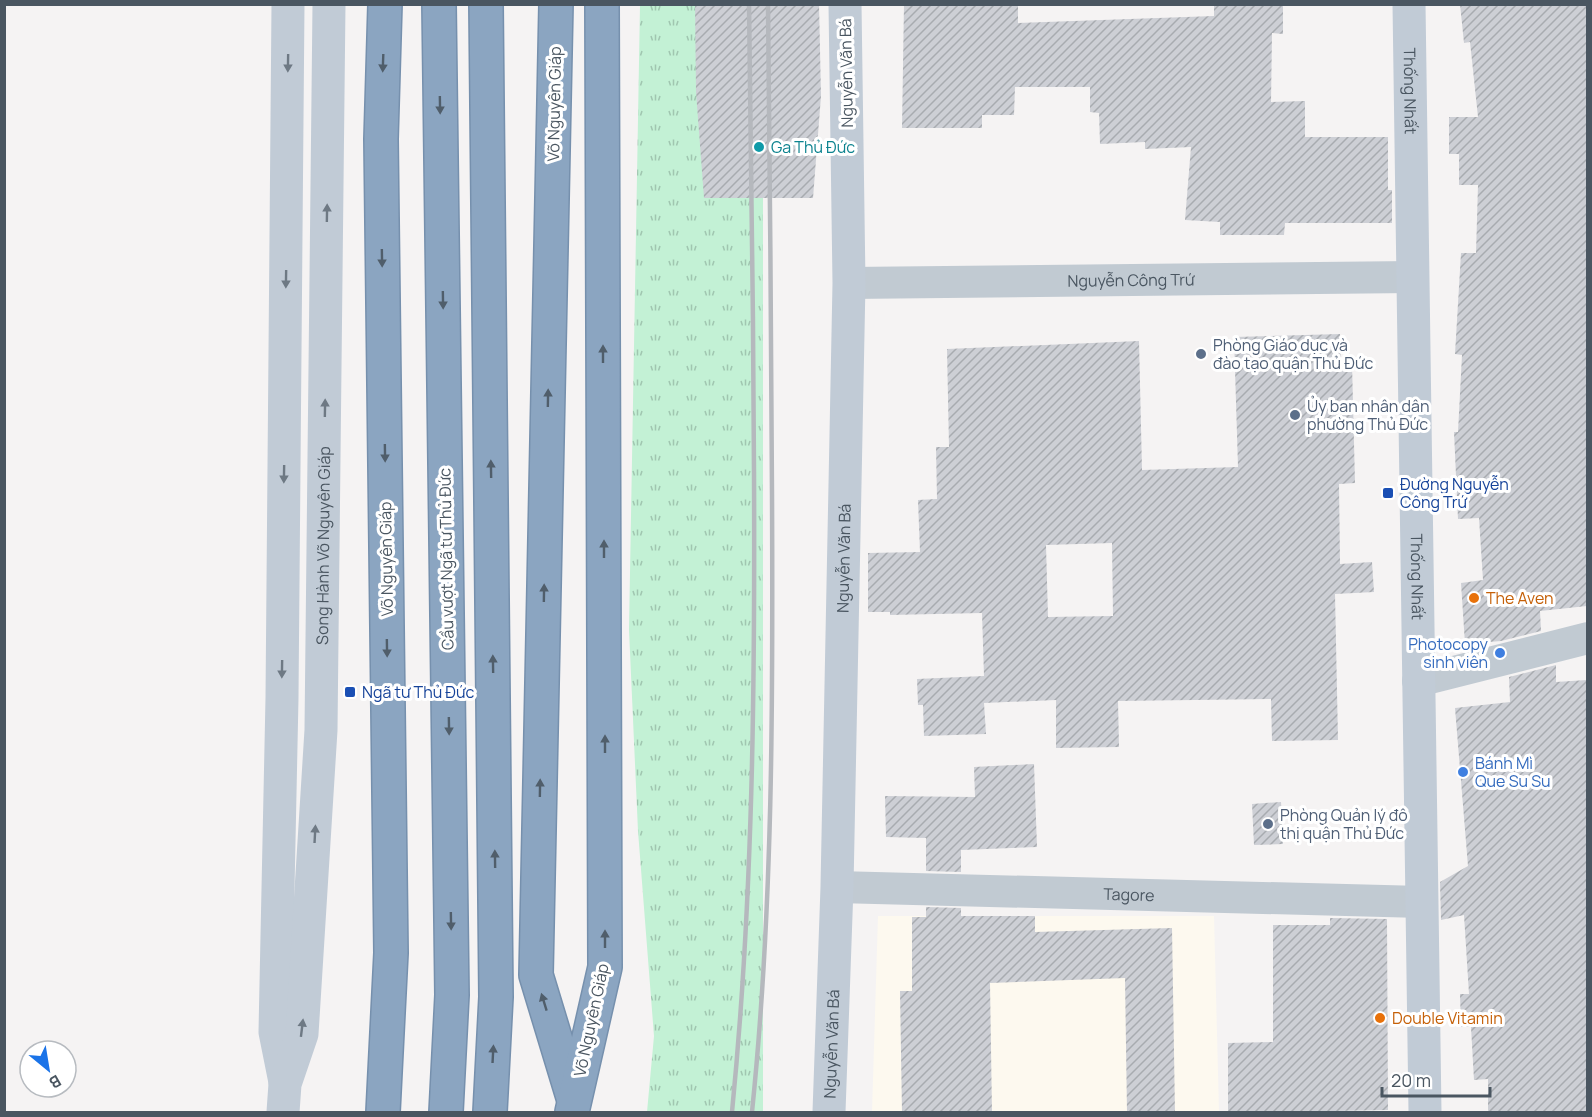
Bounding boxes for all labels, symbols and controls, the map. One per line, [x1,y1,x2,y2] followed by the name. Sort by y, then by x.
[834,18,858,128] street label: Nguyễn Văn Bá
[542,46,566,162] street label: Võ Nguyên Giáp
[1399,48,1422,134] street label: Thống Nhất
[283,53,293,72] one-way arrow
[378,53,388,72] one-way arrow
[435,95,445,114] one-way arrow
[771,136,855,158] place label: Ga Thủ Đức
[752,140,766,154] marker: Ga Thủ Đức
[322,204,332,223] one-way arrow
[377,248,387,267] one-way arrow
[1067,268,1195,292] street label: Nguyễn Công Trứ
[281,269,291,288] one-way arrow
[438,290,448,309] one-way arrow
[1213,334,1373,374] place label: Phòng Giáo dục và đào tạo quận Thủ Đức
[598,344,608,363] one-way arrow
[1194,347,1208,361] marker: Phòng Giáo dục và đào tạo quận Thủ Đức
[543,388,552,407] one-way arrow
[1307,395,1429,435] place label: Ủy ban nhân dân phường Thủ Đức
[320,399,330,418] one-way arrow
[1288,408,1302,422] marker: Ủy ban nhân dân phường Thủ Đức
[380,443,389,462] one-way arrow
[311,446,335,645] street label: Song Hành Võ Nguyên Giáp
[486,460,496,479] one-way arrow
[279,464,289,483] one-way arrow
[433,468,459,650] street label: Cầu vượt Ngã tư Thủ Đức
[1400,473,1509,513] place label: Đường Nguyễn Công Trứ
[1381,486,1395,500] marker: Đường Nguyễn Công Trứ
[374,501,398,617] street label: Võ Nguyên Giáp
[831,503,856,613] street label: Nguyễn Văn Bá
[1406,534,1429,620] street label: Thống Nhất
[599,539,609,558] one-way arrow
[539,583,548,602] one-way arrow
[1486,587,1554,609] place label: The Aven
[1467,591,1481,605] marker: The Aven
[1408,633,1489,673] place label: Photocopy sinh viên
[382,638,392,657] one-way arrow
[1493,646,1507,660] marker: Photocopy sinh viên
[488,655,498,674] one-way arrow
[277,659,287,678] one-way arrow
[362,681,475,703] place label: Ngã tư Thủ Đức
[343,685,357,699] marker: Ngã tư Thủ Đức
[444,716,454,735] one-way arrow
[600,734,609,753] one-way arrow
[1475,752,1551,792] place label: Bánh Mì Que Su Su
[1456,765,1470,779] marker: Bánh Mì Que Su Su
[535,778,544,797] one-way arrow
[1280,804,1408,844] place label: Phòng Quản lý đô thị quận Thủ Đức
[1261,817,1275,831] marker: Phòng Quản lý đô thị quận Thủ Đức
[310,824,319,843] one-way arrow
[490,850,500,869] one-way arrow
[1103,883,1155,906] street label: Tagore
[446,911,456,930] one-way arrow
[600,929,610,948] one-way arrow
[568,962,614,1078] street label: Võ Nguyên Giáp
[818,989,844,1099] street label: Nguyễn Văn Bá
[539,993,548,1011] one-way arrow
[1392,1007,1503,1029] place label: Double Vitamin
[1373,1011,1387,1025] marker: Double Vitamin
[297,1019,307,1038] one-way arrow
[18,1039,78,1099] north arrow
[489,1045,498,1064] one-way arrow
[1382,1060,1490,1098] scale bar
[1391,1068,1431,1092] text: 20 m
[46,1070,65,1094] text: B

